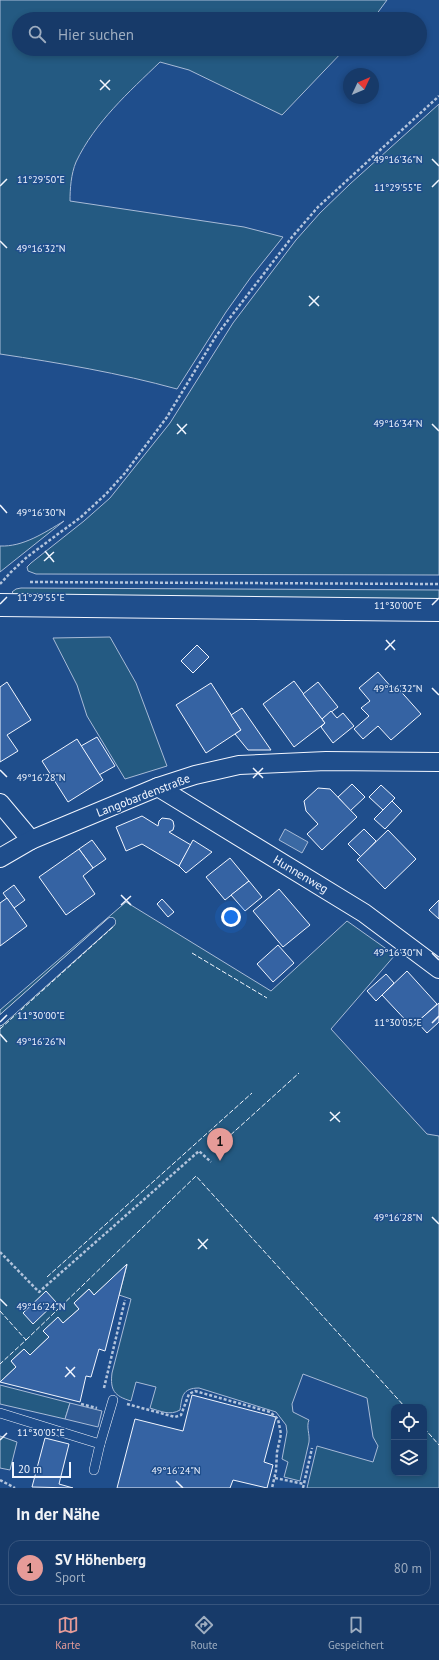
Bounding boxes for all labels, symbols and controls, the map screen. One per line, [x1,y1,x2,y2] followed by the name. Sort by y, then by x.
[12,12,427,56] search box
[26,23,48,45] icon: search
[58,25,134,44] text: Hier suchen
[343,68,379,104] north arrow
[373,153,423,166] text: 49°16'36"N
[17,173,65,186] text: 11°29'50"E
[374,181,422,194] text: 11°29'55"E
[16,242,66,255] text: 49°16'32"N
[373,417,423,430] text: 49°16'34"N
[16,506,66,519] text: 49°16'30"N
[17,591,65,604] text: 11°29'55"E
[374,599,422,612] text: 11°30'00"E
[373,682,423,695] text: 49°16'32"N
[94,770,192,820] street label: Langobardenstraße
[16,771,66,784] text: 49°16'28"N
[271,852,331,896] street label: Hunnenweg
[221,907,241,927] your location
[373,946,423,959] text: 49°16'30"N
[17,1009,65,1022] text: 11°30'00"E
[374,1016,422,1029] text: 11°30'05"E
[16,1035,66,1048] text: 49°16'26"N
[207,1128,233,1161] pin: 1
[373,1211,423,1224] text: 49°16'28"N
[16,1300,66,1313] text: 49°16'24"N
[391,1404,427,1476] map controls
[391,1404,427,1440] button: locate
[17,1426,65,1439] text: 11°30'05"E
[391,1440,427,1476] button: layers
[12,1460,71,1479] scale bar
[18,1462,42,1476] text: 20 m
[151,1464,201,1477] text: 49°16'24"N
[16,1503,100,1525] text: In der Nähe
[55,1550,146,1569] text: SV Höhenberg
[26,1560,34,1577] text: 1
[394,1560,422,1577] text: 80 m
[55,1569,85,1586] text: Sport
[55,1614,80,1652] tab: Karte
[191,1614,218,1652] tab: Route
[328,1614,384,1652] tab: Gespeichert

